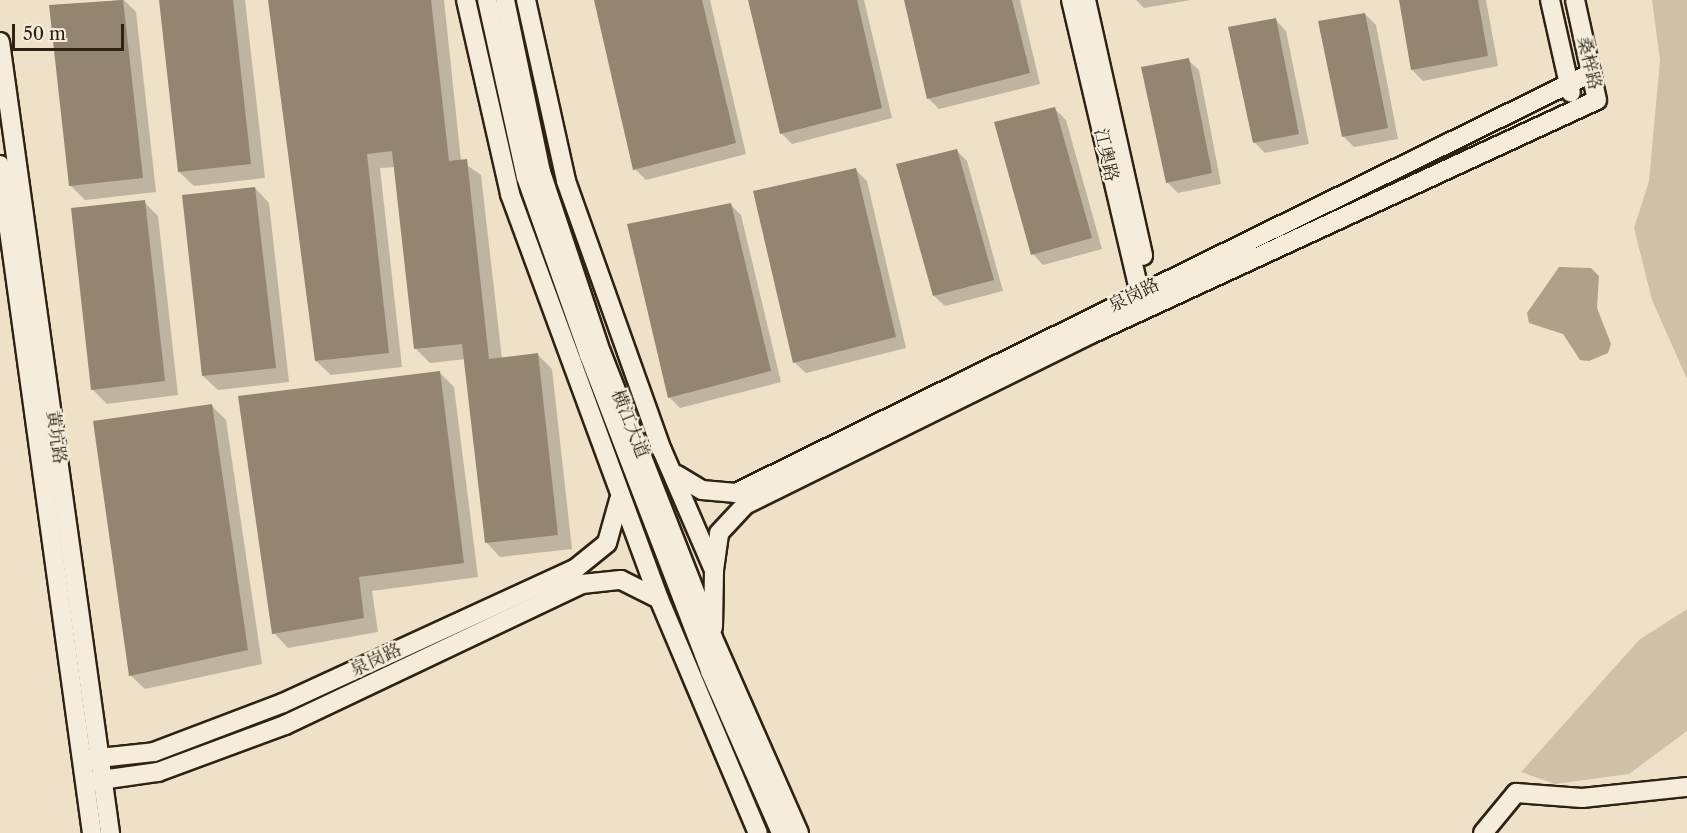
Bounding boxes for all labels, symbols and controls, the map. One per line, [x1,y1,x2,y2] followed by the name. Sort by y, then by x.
[15,12,128,50] scale bar
[23,23,66,45] text: 50 m
[1572,34,1606,92] street label: 桑梓路
[1089,126,1123,184] street label: 江奥路
[1105,273,1163,317] street label: 泉岗路
[607,387,653,461] street label: 横江大道
[42,409,70,465] street label: 黄坑路
[347,639,405,681] street label: 泉岗路

